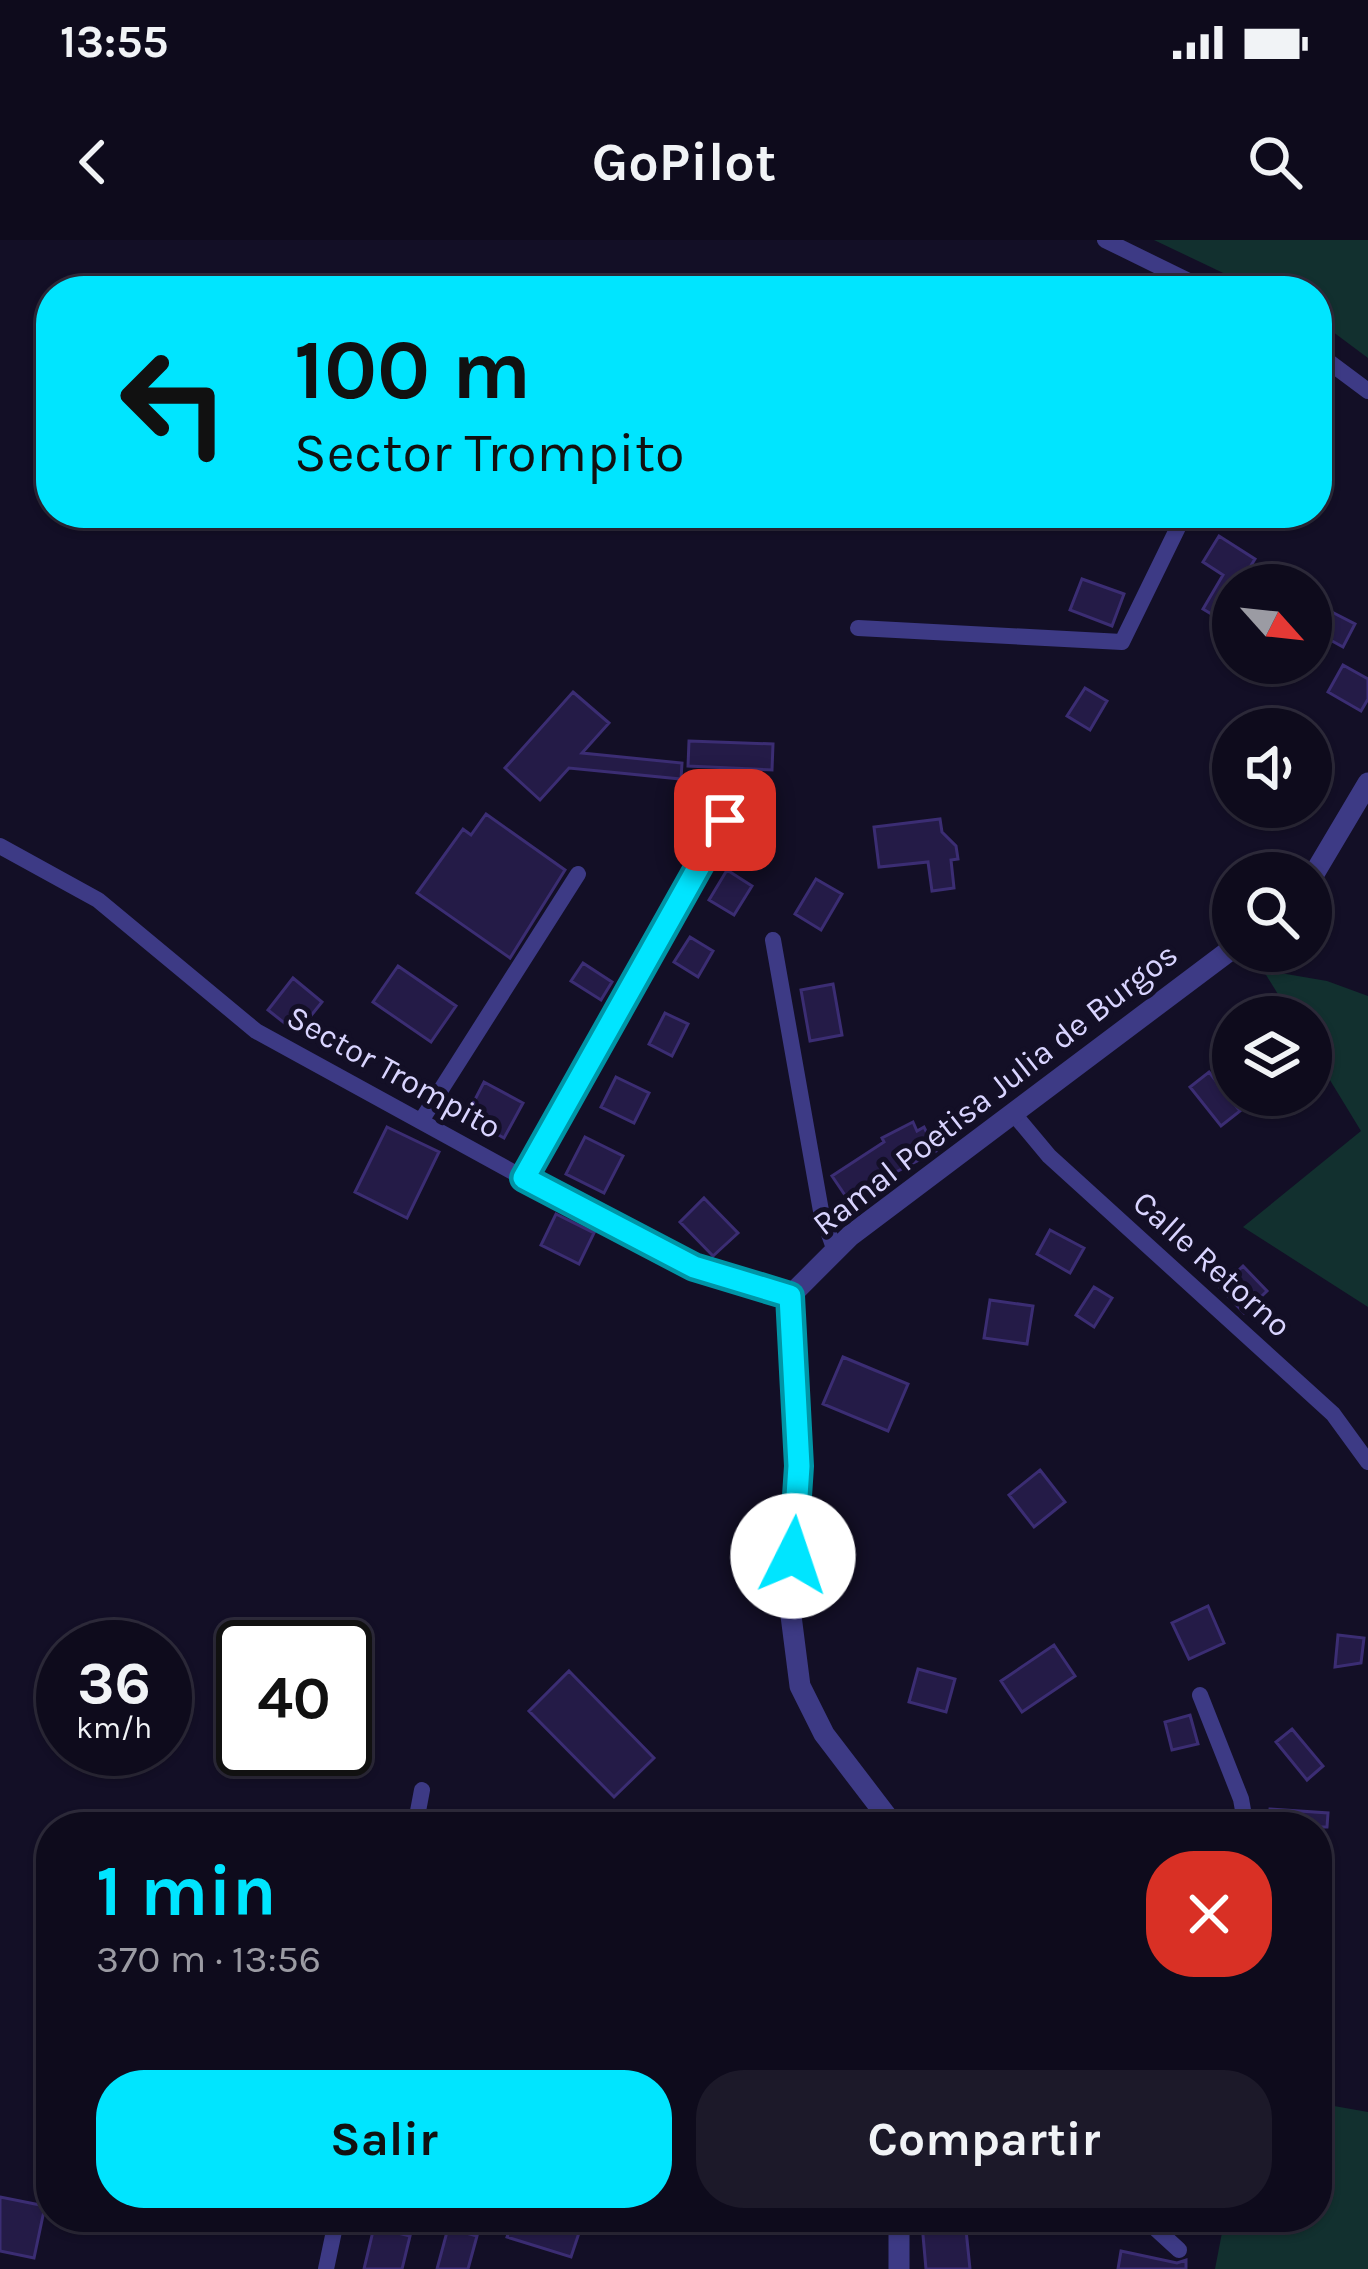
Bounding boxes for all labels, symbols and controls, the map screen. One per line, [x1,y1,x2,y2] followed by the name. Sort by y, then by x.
[60,16,169,68] text: 13:55
[60,129,126,195] icon: back
[1242,129,1308,195] icon: search
[592,130,776,194] text: GoPilot
[294,321,531,419] text: 100 m
[96,324,252,480] icon: left
[294,421,685,485] text: Sector Trompito
[1212,564,1332,684] north arrow
[1212,564,1332,1116] map controls
[1212,708,1332,828] button: sound
[674,769,776,871] pin
[692,787,758,853] icon: arrive
[1212,852,1332,972] button: search
[805,935,1185,1243] street label: Ramal Poetisa Julia de Burgos
[1212,996,1332,1116] button: layers
[280,998,508,1146] street label: Sector Trompito
[1125,1183,1299,1345] street label: Calle Retorno
[730,1493,856,1619] position arrow
[216,1620,372,1776] speed limit sign: 40
[77,1648,151,1718] text: 36
[76,1710,152,1746] text: km/h
[96,1849,277,1933] text: 1 min
[1146,1851,1272,1977] button: close
[96,1936,321,1982] text: 370 m · 13:56
[96,2070,672,2208] button: Salir
[696,2070,1272,2208] button: Compartir

